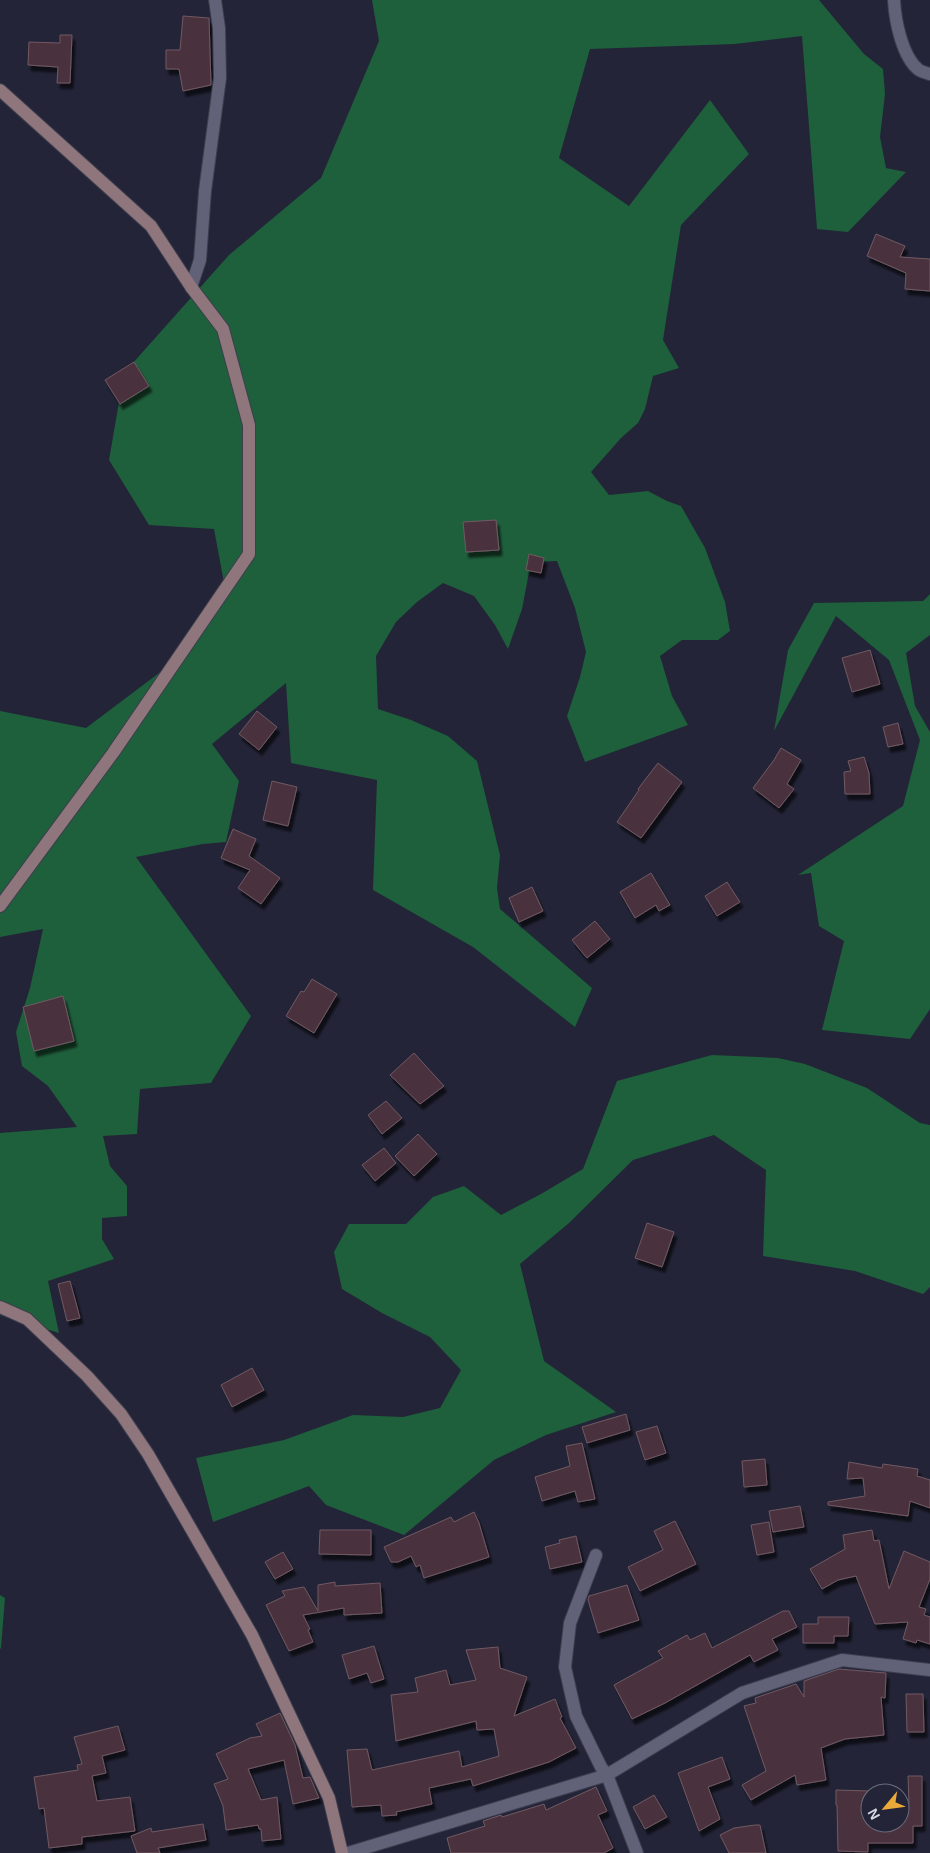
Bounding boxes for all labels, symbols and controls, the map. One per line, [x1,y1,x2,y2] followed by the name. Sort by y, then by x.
[860,1783,910,1833] north arrow
[864,1806,883,1823] text: N

